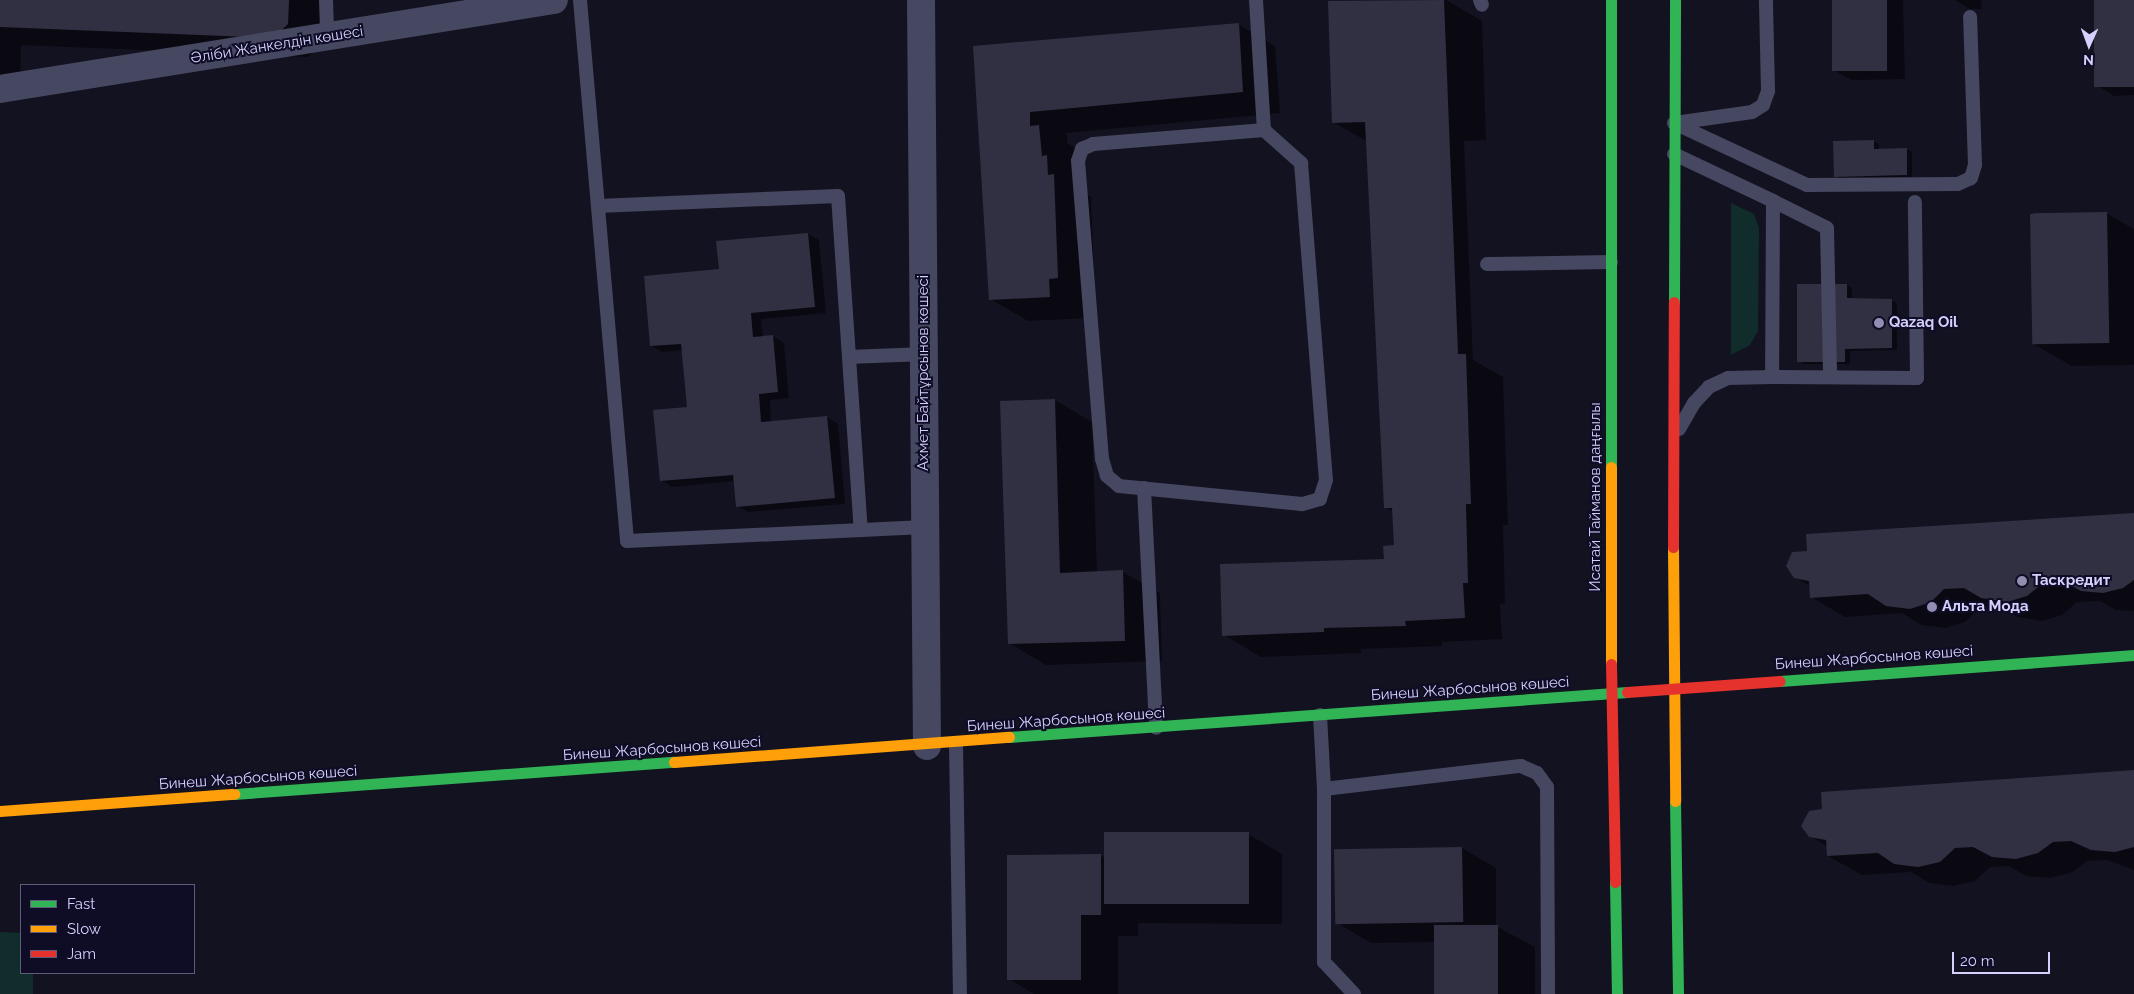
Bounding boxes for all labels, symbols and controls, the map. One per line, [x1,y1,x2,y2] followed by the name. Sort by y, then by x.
[2064,20,2114,70] north arrow
[190,22,364,68] street label: Әліби Жанкелдін көшесі
[2083,52,2094,68] text: N
[915,275,933,471] street label: Ахмет Байтұрсынов көшесі
[1889,314,1958,332] place label: Qazaq Oil
[1873,317,1885,329] marker: Qazaq Oil
[1587,402,1605,592] street label: Исатай Тайманов даңғылы
[2032,572,2110,590] place label: Таскредит
[2016,575,2028,587] marker: Таскредит
[1942,598,2029,616] place label: Альта Мода
[1926,601,1938,613] marker: Альта Мода
[1774,642,1974,674] street label: Бинеш Жарбосынов көшесі
[1370,673,1570,705] street label: Бинеш Жарбосынов көшесі
[966,704,1166,736] street label: Бинеш Жарбосынов көшесі
[562,733,762,765] street label: Бинеш Жарбосынов көшесі
[158,762,358,794] street label: Бинеш Жарбосынов көшесі
[20,884,195,974] legend
[67,895,95,913] text: Fast
[67,920,101,938] text: Slow
[1954,942,2052,974] scale bar
[67,945,96,963] text: Jam
[1960,952,1995,970] text: 20 m

